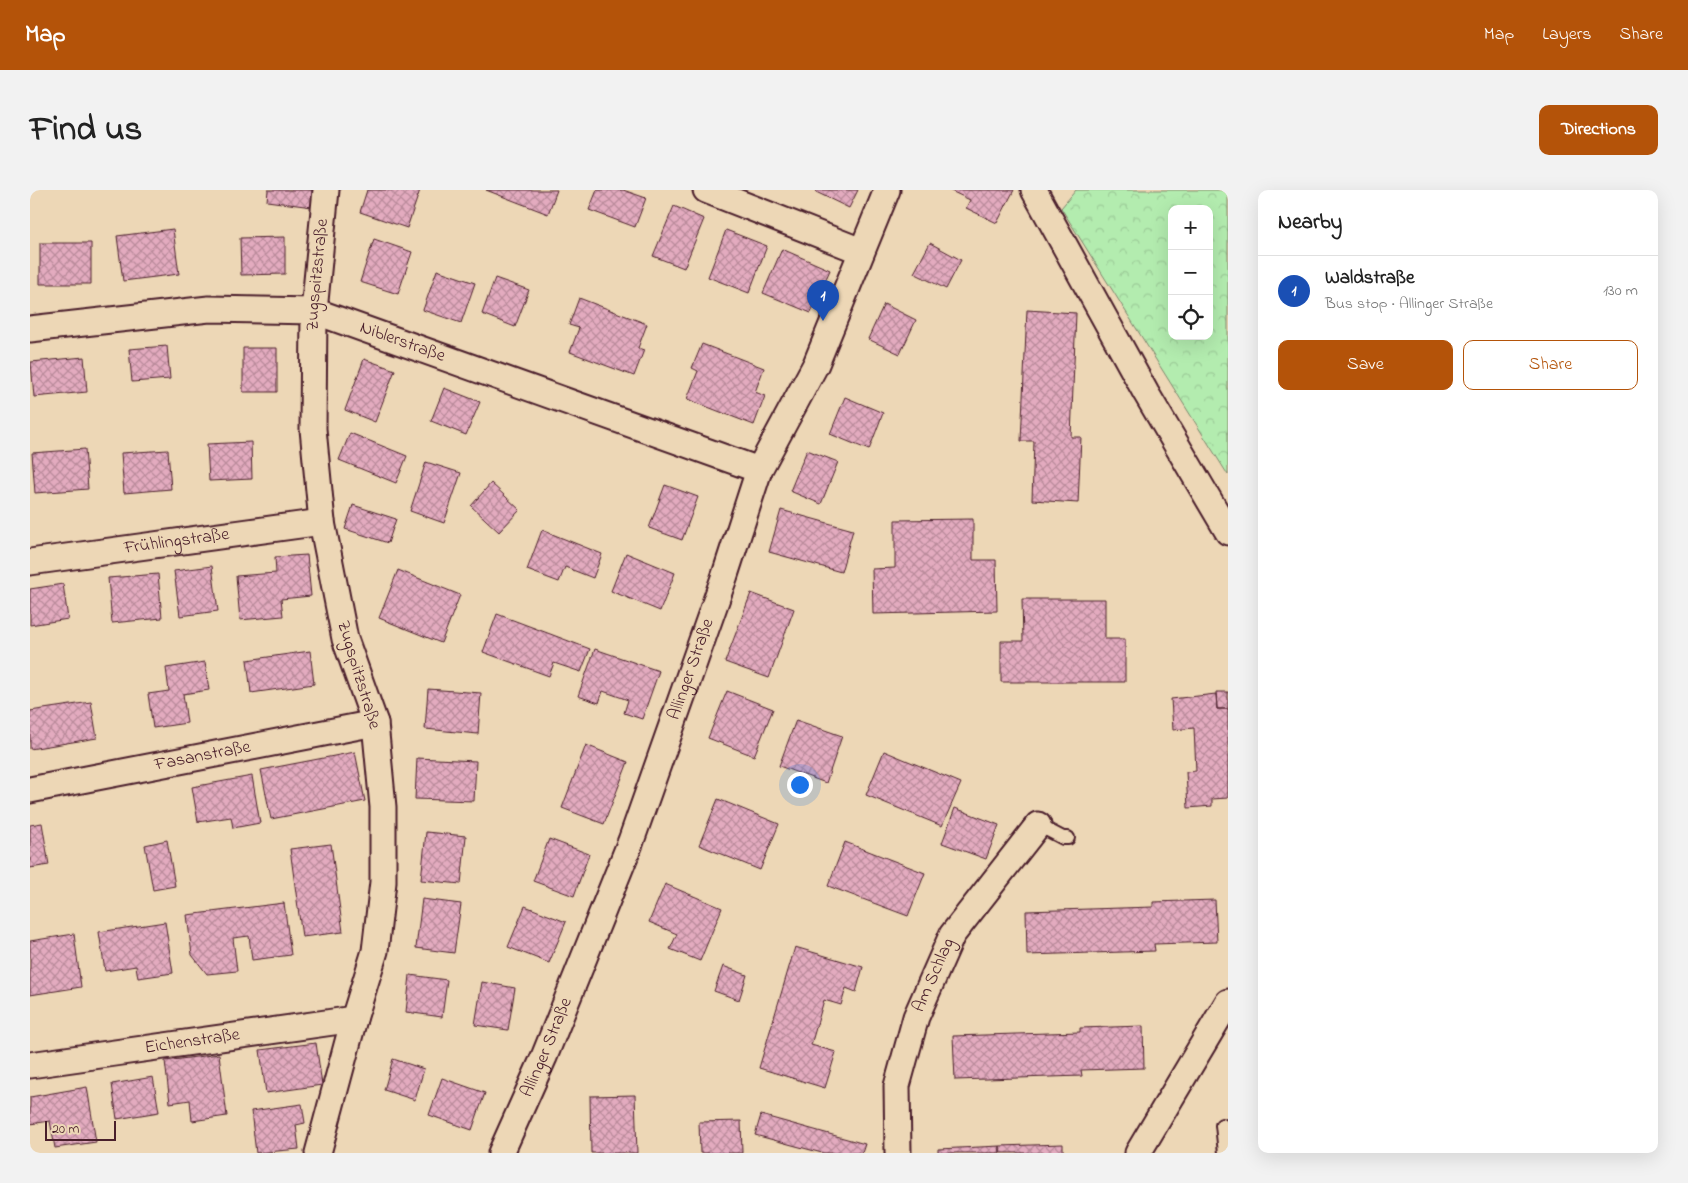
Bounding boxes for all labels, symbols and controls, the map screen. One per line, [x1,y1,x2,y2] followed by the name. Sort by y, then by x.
[25,18,66,53] text: Map
[1484,22,1514,48] text: Map
[1542,22,1592,48] text: Layers
[1620,22,1663,48] text: Share
[30,105,142,156] text: Find us
[1539,105,1658,155] button: Directions
[1168,205,1213,340] map controls
[1168,205,1213,250] button: +
[1278,208,1342,238] text: Nearby
[301,217,336,331] street label: Zugspitzstraße
[1168,250,1213,295] button: −
[1325,265,1415,292] text: Waldstraße
[1291,279,1297,303] text: 1
[1603,279,1638,303] text: 130 m
[807,280,839,321] pin: 1
[1325,292,1493,316] text: Bus stop · Allinger Straße
[1168,295,1213,340] button: locate
[356,315,450,370] street label: Niblerstraße
[1278,340,1453,390] button: Save
[1463,340,1638,390] button: Share
[121,522,232,562] street label: Frühlingstraße
[662,614,722,724] street label: Allinger Straße
[328,617,387,734] street label: Zugspitzstraße
[152,734,254,779] street label: Fasanstraße
[787,772,813,798] your location
[907,934,963,1017] street label: Am Schlag
[514,993,580,1102] street label: Allinger Straße
[143,1022,243,1062] street label: Eichenstraße
[45,1118,116,1141] scale bar
[52,1119,79,1140] text: 20 m

